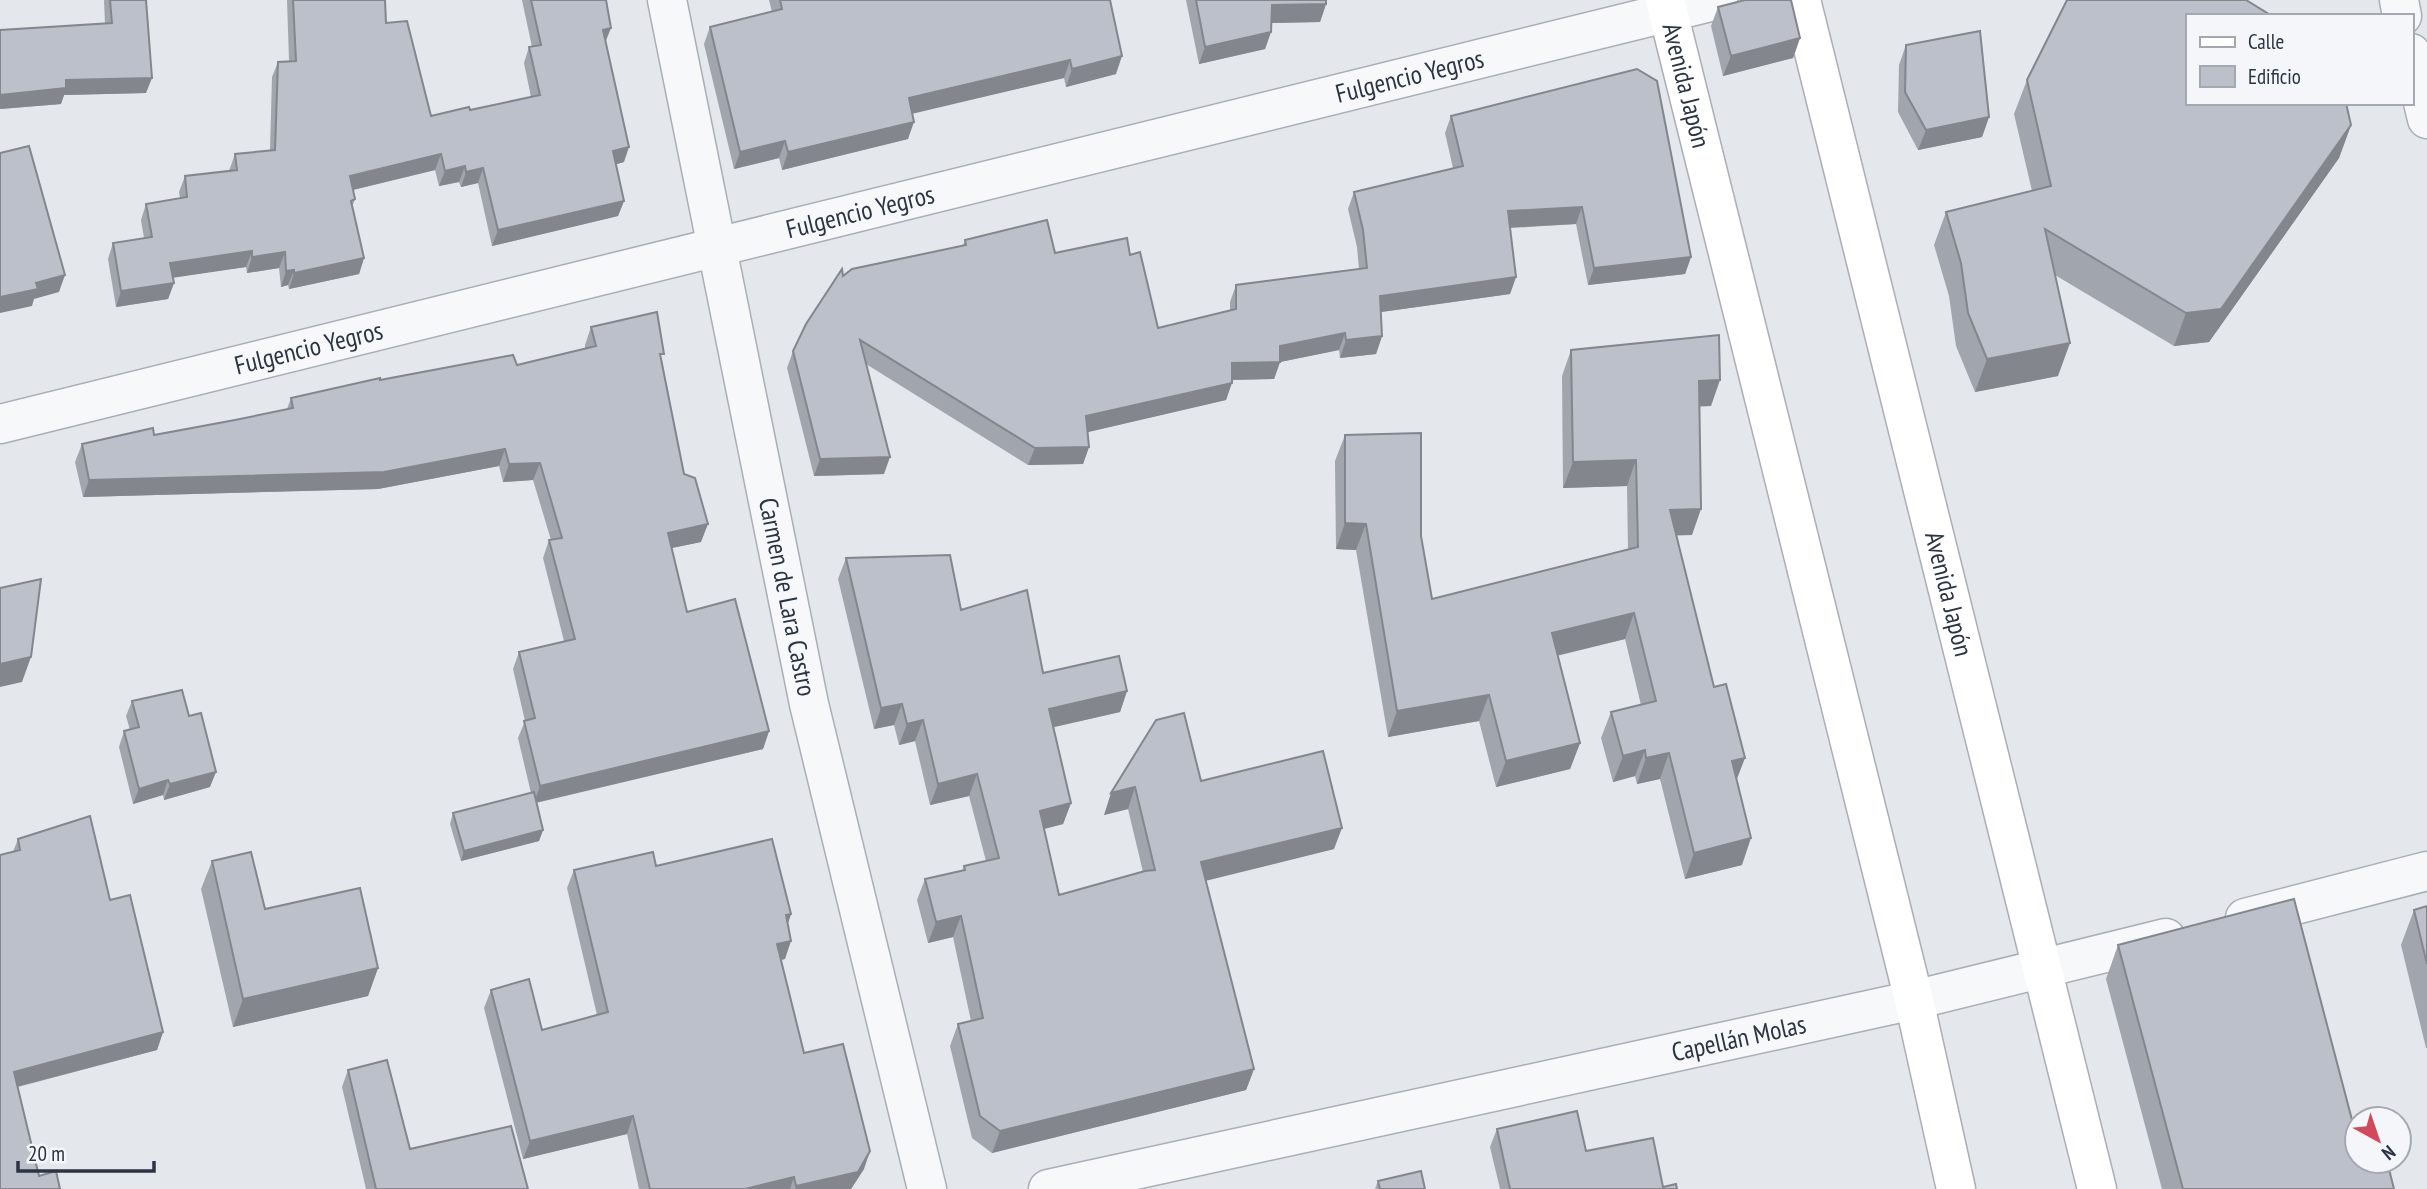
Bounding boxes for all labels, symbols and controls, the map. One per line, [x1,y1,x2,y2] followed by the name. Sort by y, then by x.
[2186,14,2413,105] legend
[1655,20,1718,151] street label: Avenida Japón
[2248,28,2284,55] text: Calle
[1332,41,1487,110] street label: Fulgencio Yegros
[2248,63,2301,90] text: Edificio
[783,177,938,245] street label: Fulgencio Yegros
[231,313,386,381] street label: Fulgencio Yegros
[752,495,824,699] street label: Carmen de Lara Castro
[1918,528,1981,659] street label: Avenida Japón
[1668,1007,1809,1068] street label: Capellán Molas
[2343,1105,2413,1175] north arrow
[18,1130,154,1174] scale bar
[28,1140,65,1167] text: 20 m
[2377,1141,2401,1166] text: N

